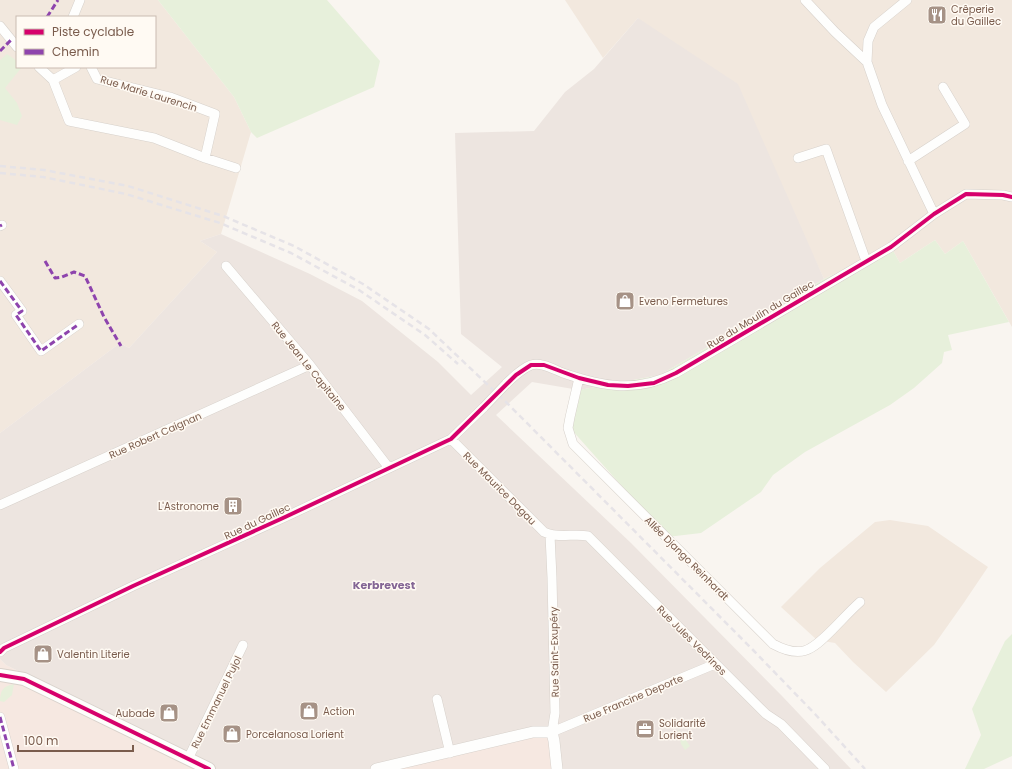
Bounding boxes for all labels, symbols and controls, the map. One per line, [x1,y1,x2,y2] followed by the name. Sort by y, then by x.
[951,2,1001,29] place label: Crêperie du Gaillec
[926,4,948,26] restaurant icon: Crêperie du Gaillec
[16,16,156,68] legend
[52,23,134,40] text: Piste cyclable
[52,43,99,60] text: Chemin
[99,72,199,115] street label: Rue Marie Laurencin
[704,276,817,352] street label: Rue du Moulin du Gaillec
[614,290,636,312] shop icon: Eveno Fermetures
[639,294,728,309] place label: Eveno Fermetures
[268,318,349,414] street label: Rue Jean Le Capitaine
[106,408,204,463] street label: Rue Robert Caignan
[460,448,540,528] street label: Rue Maurice Dagau
[222,495,244,517] building icon: L'Astronome
[158,499,219,514] place label: L'Astronome
[222,500,293,543] street label: Rue du Gaillec
[641,513,732,604] street label: Allée Django Reinhardt
[353,577,416,593] district label: Kerbrevest
[653,602,730,679] street label: Rue Jules Vedrines
[546,606,563,697] street label: Rue Saint-Exupéry
[32,643,54,665] shop icon: Valentin Literie
[57,647,130,662] place label: Valentin Literie
[187,653,245,751] street label: Rue Emmanuel Pujol
[581,671,685,726] street label: Rue Francine Deporte
[298,700,320,722] shop icon: Action
[158,702,180,724] shop icon: Aubade
[323,704,355,719] place label: Action
[115,706,155,721] place label: Aubade
[659,716,706,743] place label: Solidarité Lorient
[634,718,656,740] office icon: Solidarité Lorient
[221,723,243,745] shop icon: Porcelanosa Lorient
[18,727,133,753] scale bar
[246,727,344,742] place label: Porcelanosa Lorient
[24,732,58,749] text: 100 m

